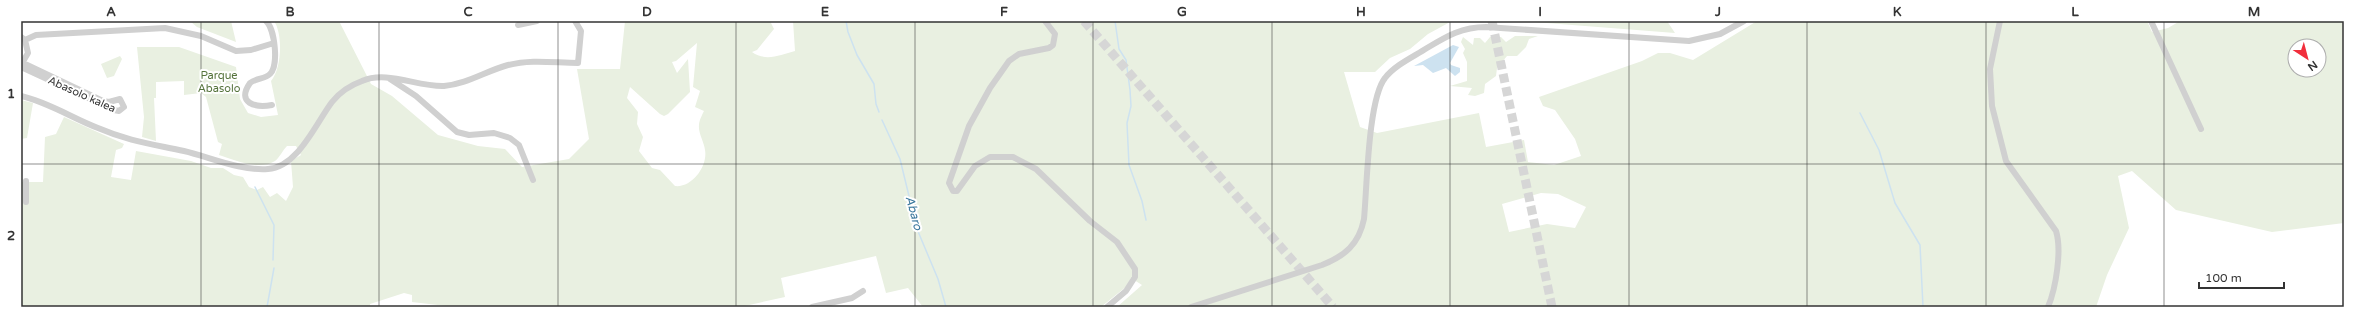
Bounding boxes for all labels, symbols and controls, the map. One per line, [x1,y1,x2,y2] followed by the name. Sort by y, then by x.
[106,4,116,20] text: A
[285,4,295,20] text: B
[463,4,473,20] text: C
[642,4,652,20] text: D
[821,4,829,20] text: E
[1000,4,1008,20] text: F
[1177,4,1187,20] text: G
[1356,4,1366,20] text: H
[1538,4,1542,20] text: I
[1714,4,1721,20] text: J
[1893,4,1902,20] text: K
[2071,4,2079,20] text: L
[2248,4,2260,20] text: M
[2287,38,2327,78] north arrow
[2305,58,2320,74] text: N
[198,69,241,95] park label: Parque Abasolo
[46,74,118,115] street label: Abasolo kalea
[7,86,15,102] text: 1
[903,194,925,232] water label: Abaro
[7,228,15,244] text: 2
[2199,264,2284,290] scale bar
[2205,271,2242,285] text: 100 m

